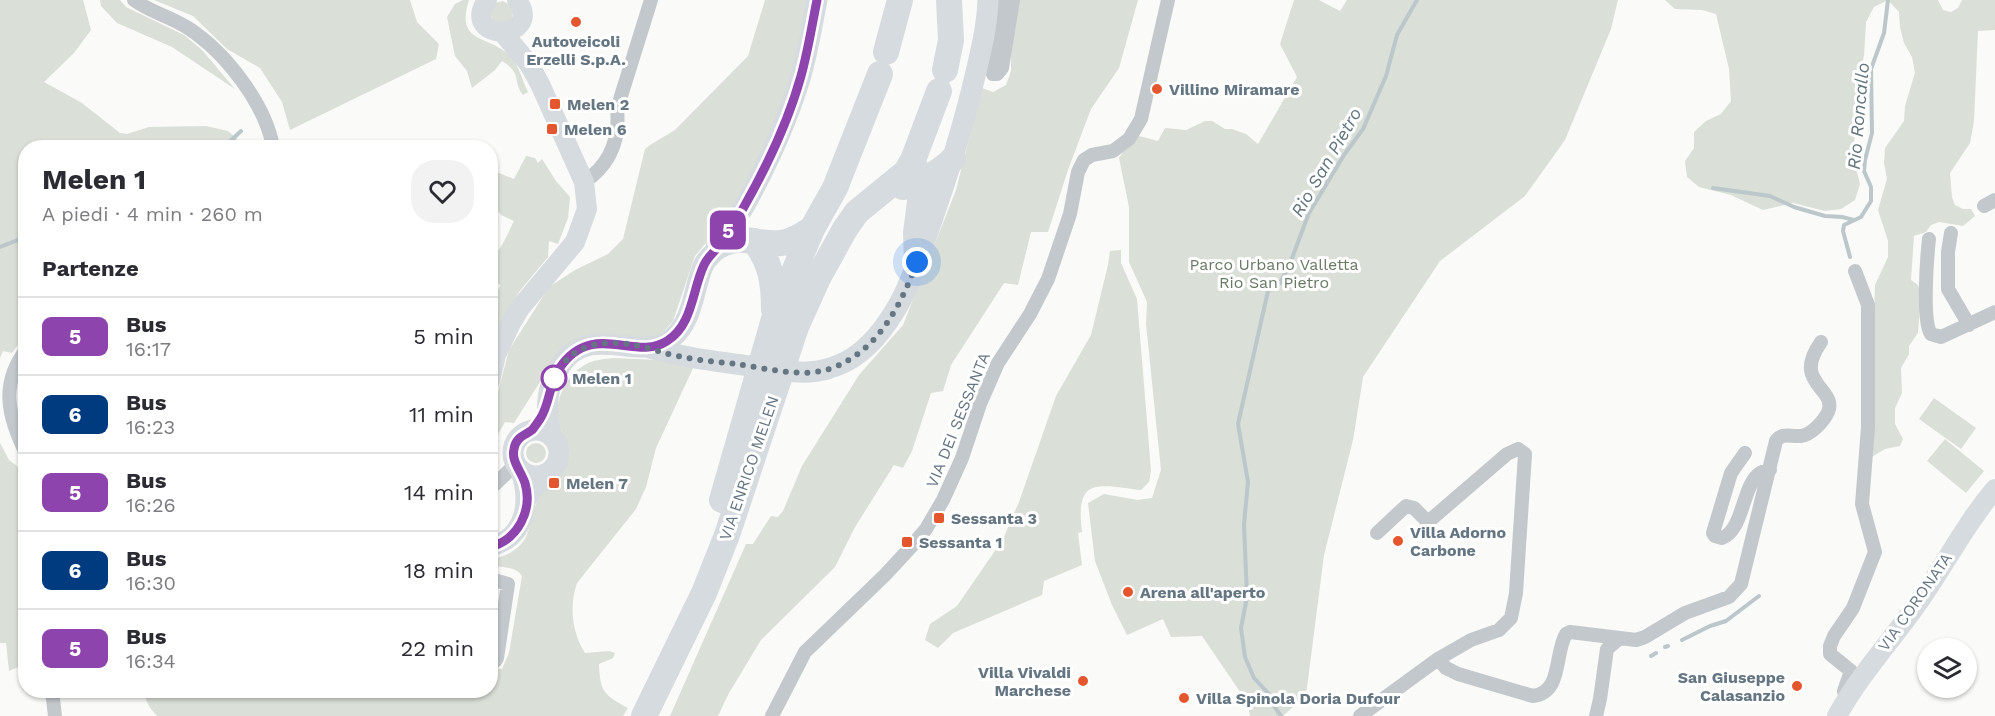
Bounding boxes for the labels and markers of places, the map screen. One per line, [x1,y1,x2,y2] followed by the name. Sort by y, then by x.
[569,15,583,29] marker: Autoveicoli Erzelli S.p.A.
[526,32,626,69] place label: Autoveicoli Erzelli S.p.A.
[1169,80,1299,99] place label: Villino Miramare
[1150,82,1164,96] marker: Villino Miramare
[567,95,629,114] place label: Melen 2
[548,97,562,111] marker: Melen 2
[564,120,627,139] place label: Melen 6
[545,122,559,136] marker: Melen 6
[541,365,567,391] marker: Melen 1
[572,369,632,388] place label: Melen 1
[566,474,628,493] place label: Melen 7
[547,476,561,490] marker: Melen 7
[951,509,1037,528] place label: Sessanta 3
[932,511,946,525] marker: Sessanta 3
[1410,523,1507,560] place label: Villa Adorno Carbone
[919,533,1002,552] place label: Sessanta 1
[1391,534,1405,548] marker: Villa Adorno Carbone
[900,535,914,549] marker: Sessanta 1
[1140,583,1266,602] place label: Arena all'aperto
[1121,585,1135,599] marker: Arena all'aperto
[978,663,1071,700] place label: Villa Vivaldi Marchese
[1678,668,1785,705] place label: San Giuseppe Calasanzio
[1076,674,1090,688] marker: Villa Vivaldi Marchese
[1790,679,1804,693] marker: San Giuseppe Calasanzio
[1196,689,1400,708] place label: Villa Spinola Doria Dufour
[1177,691,1191,705] marker: Villa Spinola Doria Dufour

